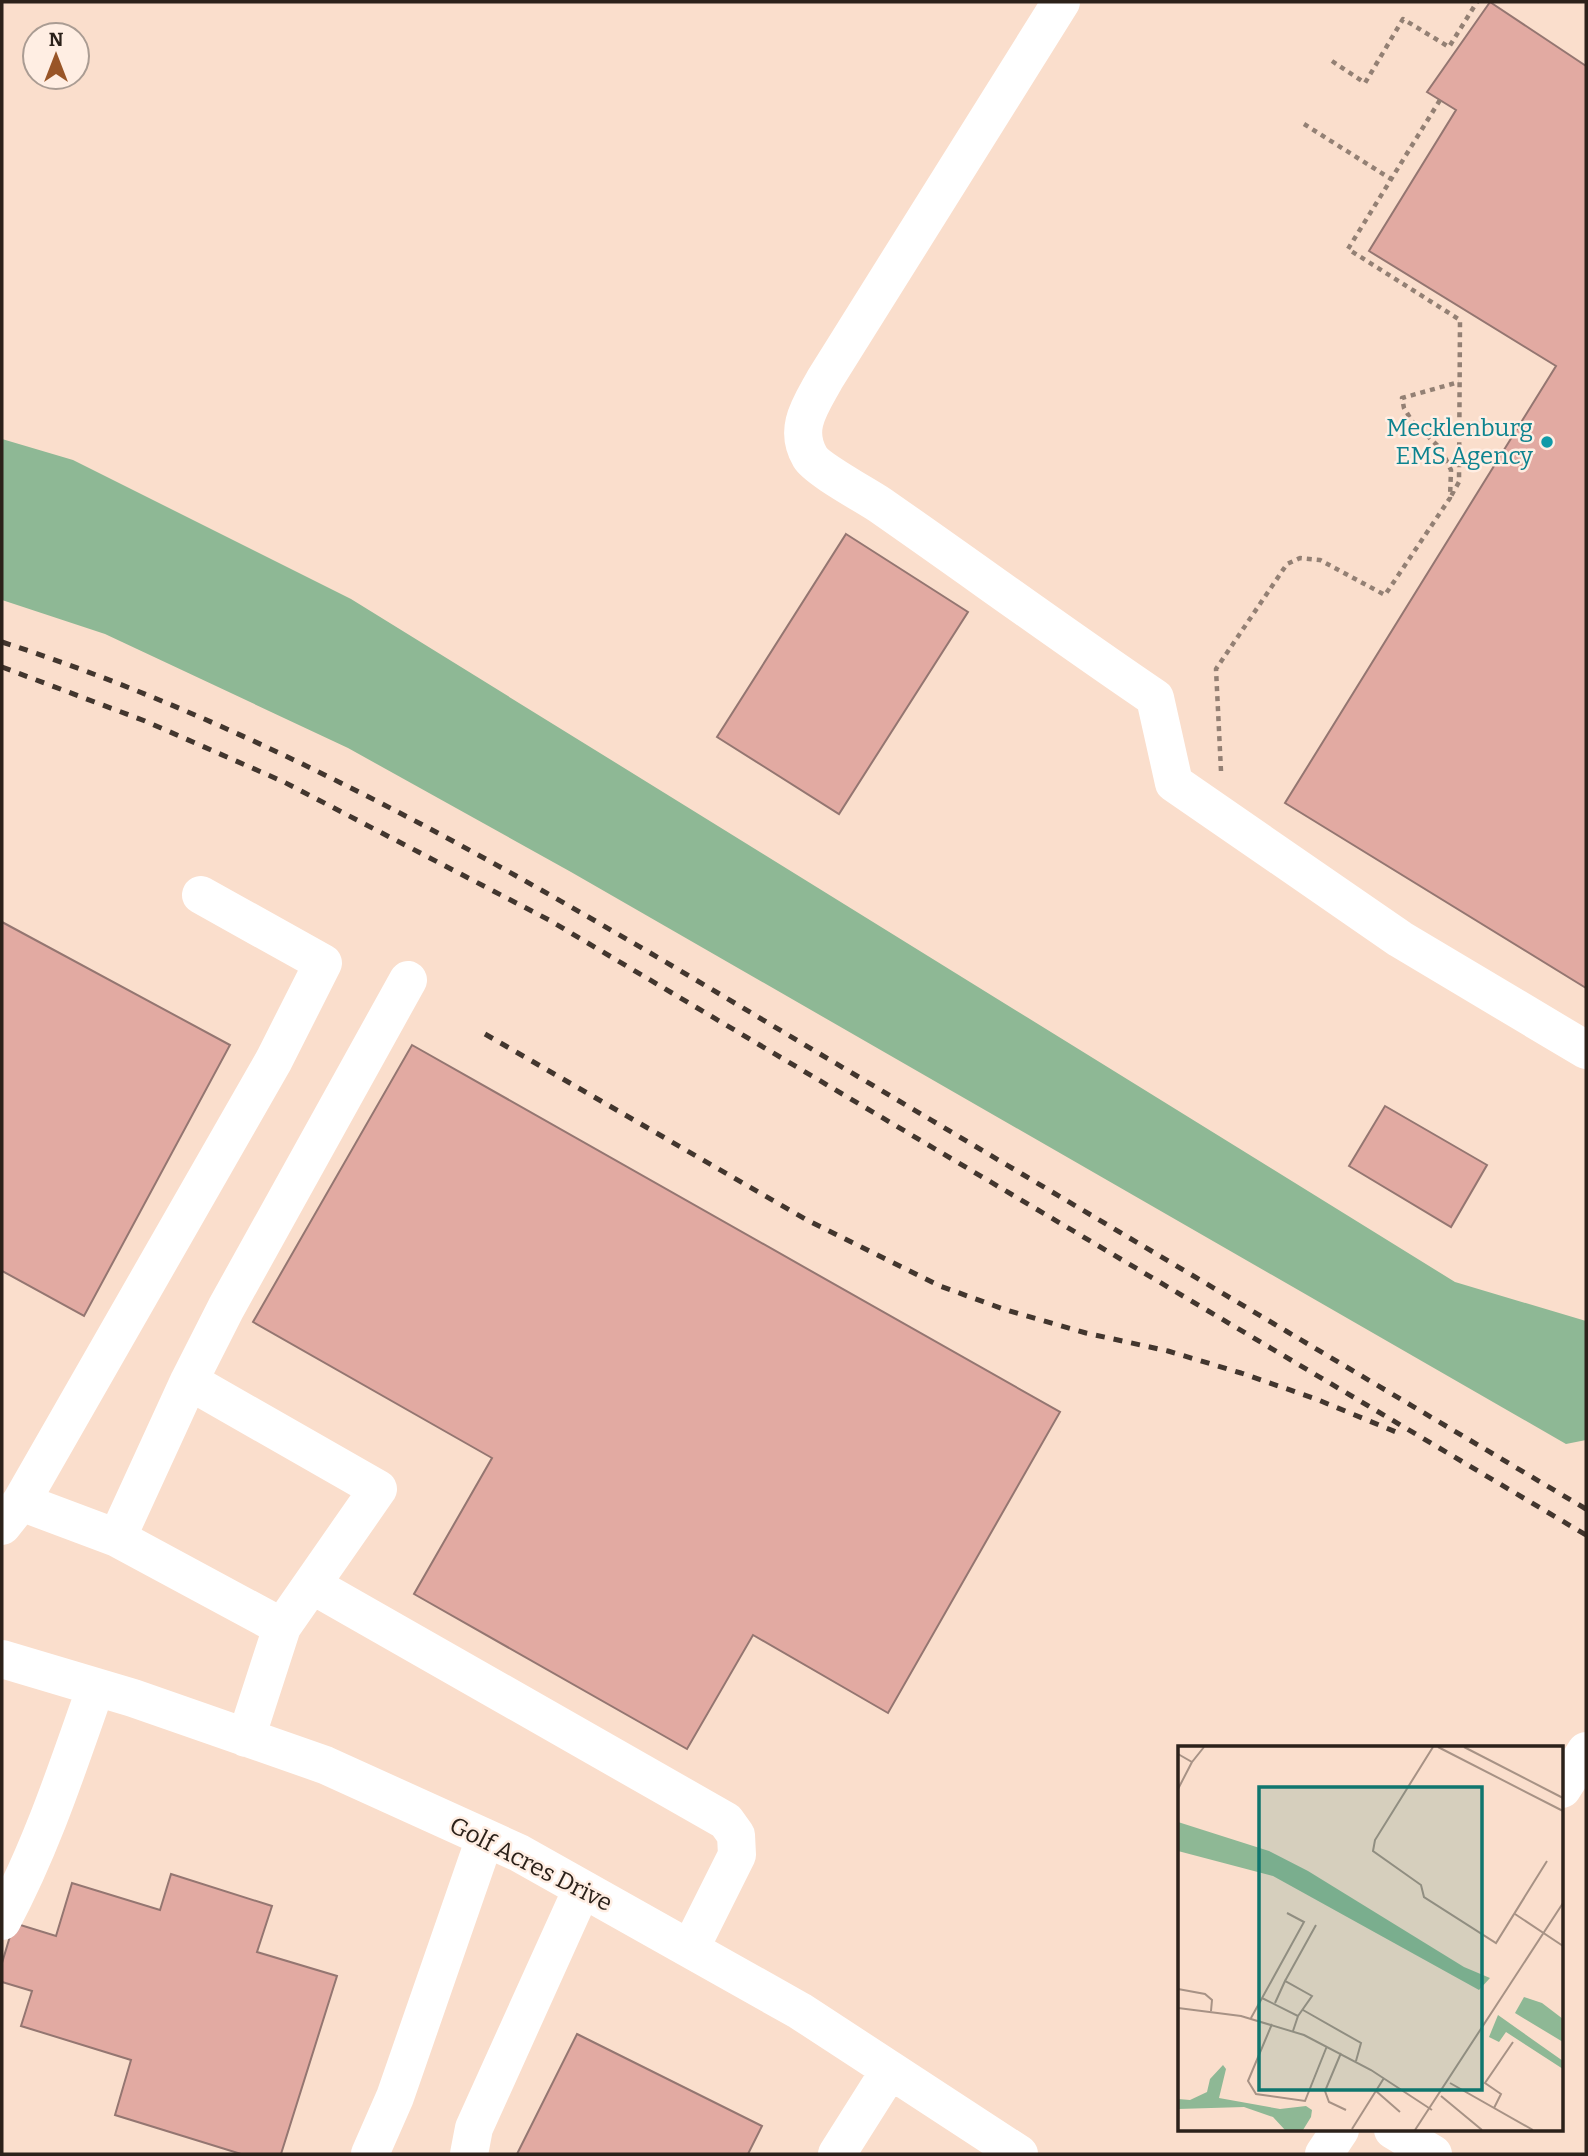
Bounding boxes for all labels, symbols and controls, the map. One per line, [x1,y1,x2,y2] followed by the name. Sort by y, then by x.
[21,21,91,91] north arrow
[49,28,64,51] text: N
[1386,414,1533,470] place label: Mecklenburg EMS Agency
[1539,434,1555,450] marker: Mecklenburg EMS Agency
[1178,1746,1564,2132] inset map
[445,1811,617,1917] street label: Golf Acres Drive

